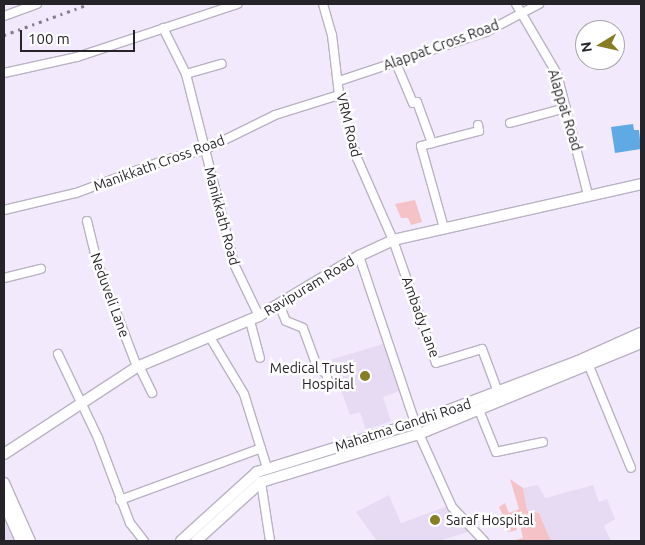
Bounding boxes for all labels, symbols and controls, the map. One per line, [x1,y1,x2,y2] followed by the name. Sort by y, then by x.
[381,16,501,74] street label: Alappat Cross Road
[22,20,138,52] scale bar
[575,20,625,70] north arrow
[28,30,70,47] text: 100 m
[577,41,595,54] text: N
[545,67,585,153] street label: Alappat Road
[333,91,365,159] street label: VRM Road
[91,131,227,195] street label: Manikkath Cross Road
[201,165,243,267] street label: Manikkath Road
[87,250,133,340] street label: Neduveli Lane
[261,252,357,320] street label: Ravipuram Road
[399,274,443,360] street label: Ambady Lane
[270,360,354,392] place label: Medical Trust Hospital
[358,369,372,383] marker: Medical Trust Hospital
[333,395,473,455] street label: Mahatma Gandhi Road
[446,512,534,528] place label: Saraf Hospital
[428,513,442,527] marker: Saraf Hospital

